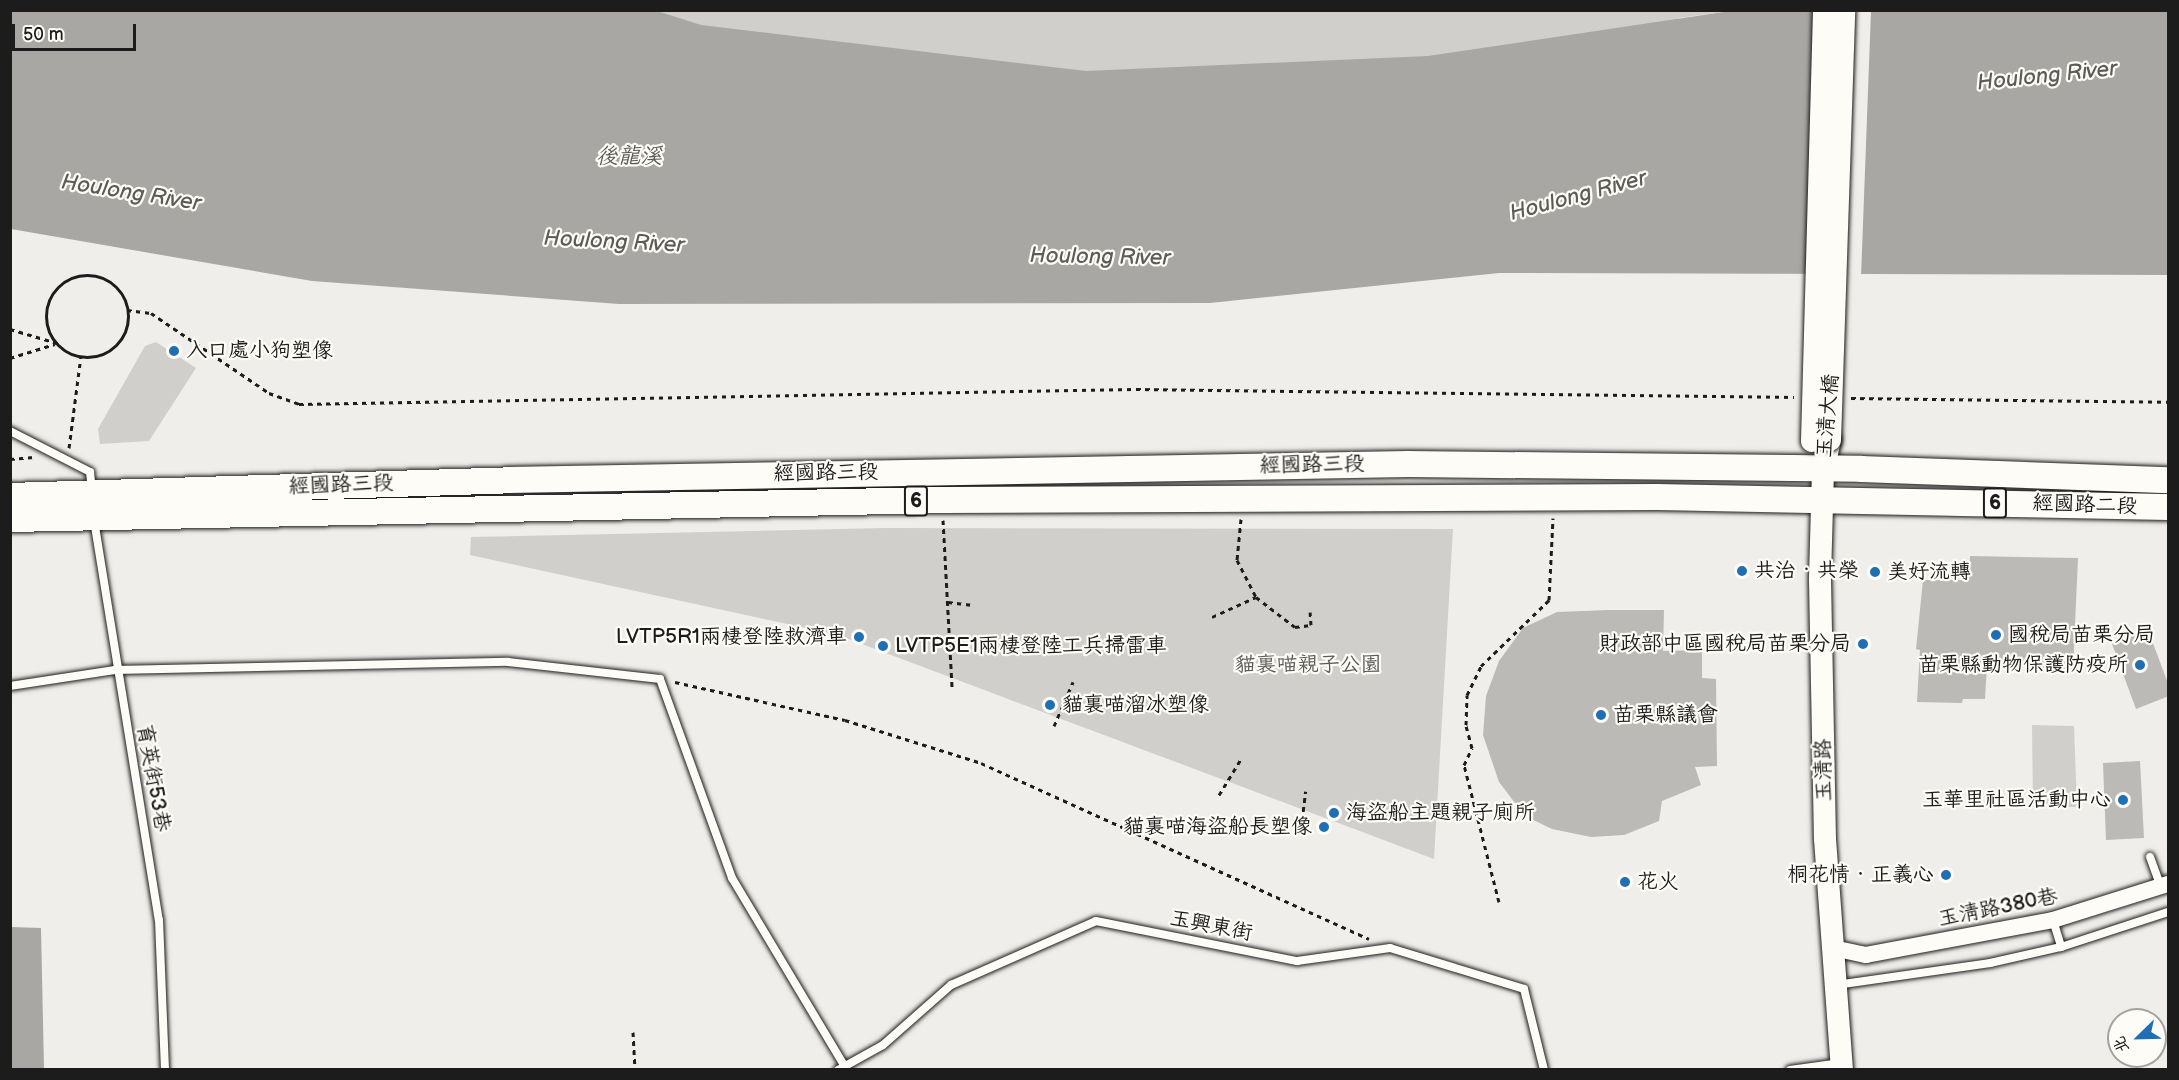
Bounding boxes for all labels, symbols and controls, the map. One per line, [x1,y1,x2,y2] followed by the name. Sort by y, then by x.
[15,12,140,50] scale bar
[23,24,64,45] text: 50 m
[1976,56,2118,96] water label: Houlong River
[596,144,662,170] water label: 後龍溪
[1507,165,1649,227] water label: Houlong River
[59,169,203,217] water label: Houlong River
[543,225,685,259] water label: Houlong River
[1029,243,1171,271] water label: Houlong River
[186,338,333,364] place label: 入口處小狗塑像
[167,344,181,358] marker: 入口處小狗塑像
[1812,373,1844,459] street label: 玉清大橋
[1259,451,1365,479] street label: 經國路三段
[773,459,879,487] street label: 經國路三段
[288,471,394,499] street label: 經國路三段
[902,484,930,518] road number: 6
[1982,486,2008,520] road number: 6
[2032,491,2138,519] street label: 經國路二段
[1754,558,1859,584] place label: 共治‧共榮
[1887,559,1971,585] place label: 美好流轉
[1735,564,1749,578] marker: 共治‧共榮
[1868,565,1882,579] marker: 美好流轉
[2008,622,2155,648] place label: 國稅局苗栗分局
[616,624,847,650] place label: LVTP5R1兩棲登陸救濟車
[1989,628,2003,642] marker: 國稅局苗栗分局
[852,630,866,644] marker: LVTP5R1兩棲登陸救濟車
[1599,631,1851,657] place label: 財政部中區國稅局苗栗分局
[895,633,1167,659] place label: LVTP5E1兩棲登陸工兵掃雷車
[1856,637,1870,651] marker: 財政部中區國稅局苗栗分局
[876,639,890,653] marker: LVTP5E1兩棲登陸工兵掃雷車
[1235,652,1381,678] park label: 貓裏喵親子公園
[1918,652,2128,678] place label: 苗栗縣動物保護防疫所
[2133,658,2147,672] marker: 苗栗縣動物保護防疫所
[1062,692,1209,718] place label: 貓裏喵溜冰塑像
[1043,698,1057,712] marker: 貓裏喵溜冰塑像
[1613,702,1718,728] place label: 苗栗縣議會
[1594,708,1608,722] marker: 苗栗縣議會
[131,722,175,834] street label: 育英街53巷
[1811,738,1837,802] street label: 玉清路
[1922,787,2111,813] place label: 玉華里社區活動中心
[2116,793,2130,807] marker: 玉華里社區活動中心
[1346,800,1535,826] place label: 海盜船主題親子廁所
[1327,806,1341,820] marker: 海盜船主題親子廁所
[1123,814,1312,840] place label: 貓裏喵海盜船長塑像
[1317,820,1331,834] marker: 貓裏喵海盜船長塑像
[1787,862,1934,888] place label: 桐花情．正義心
[1939,868,1953,882] marker: 桐花情．正義心
[1637,869,1679,895] place label: 花火
[1618,875,1632,889] marker: 花火
[1936,884,2060,932] street label: 玉清路380巷
[1167,906,1255,946] street label: 玉興東街
[2107,1008,2167,1068] north arrow
[2110,1033,2134,1056] text: 北

